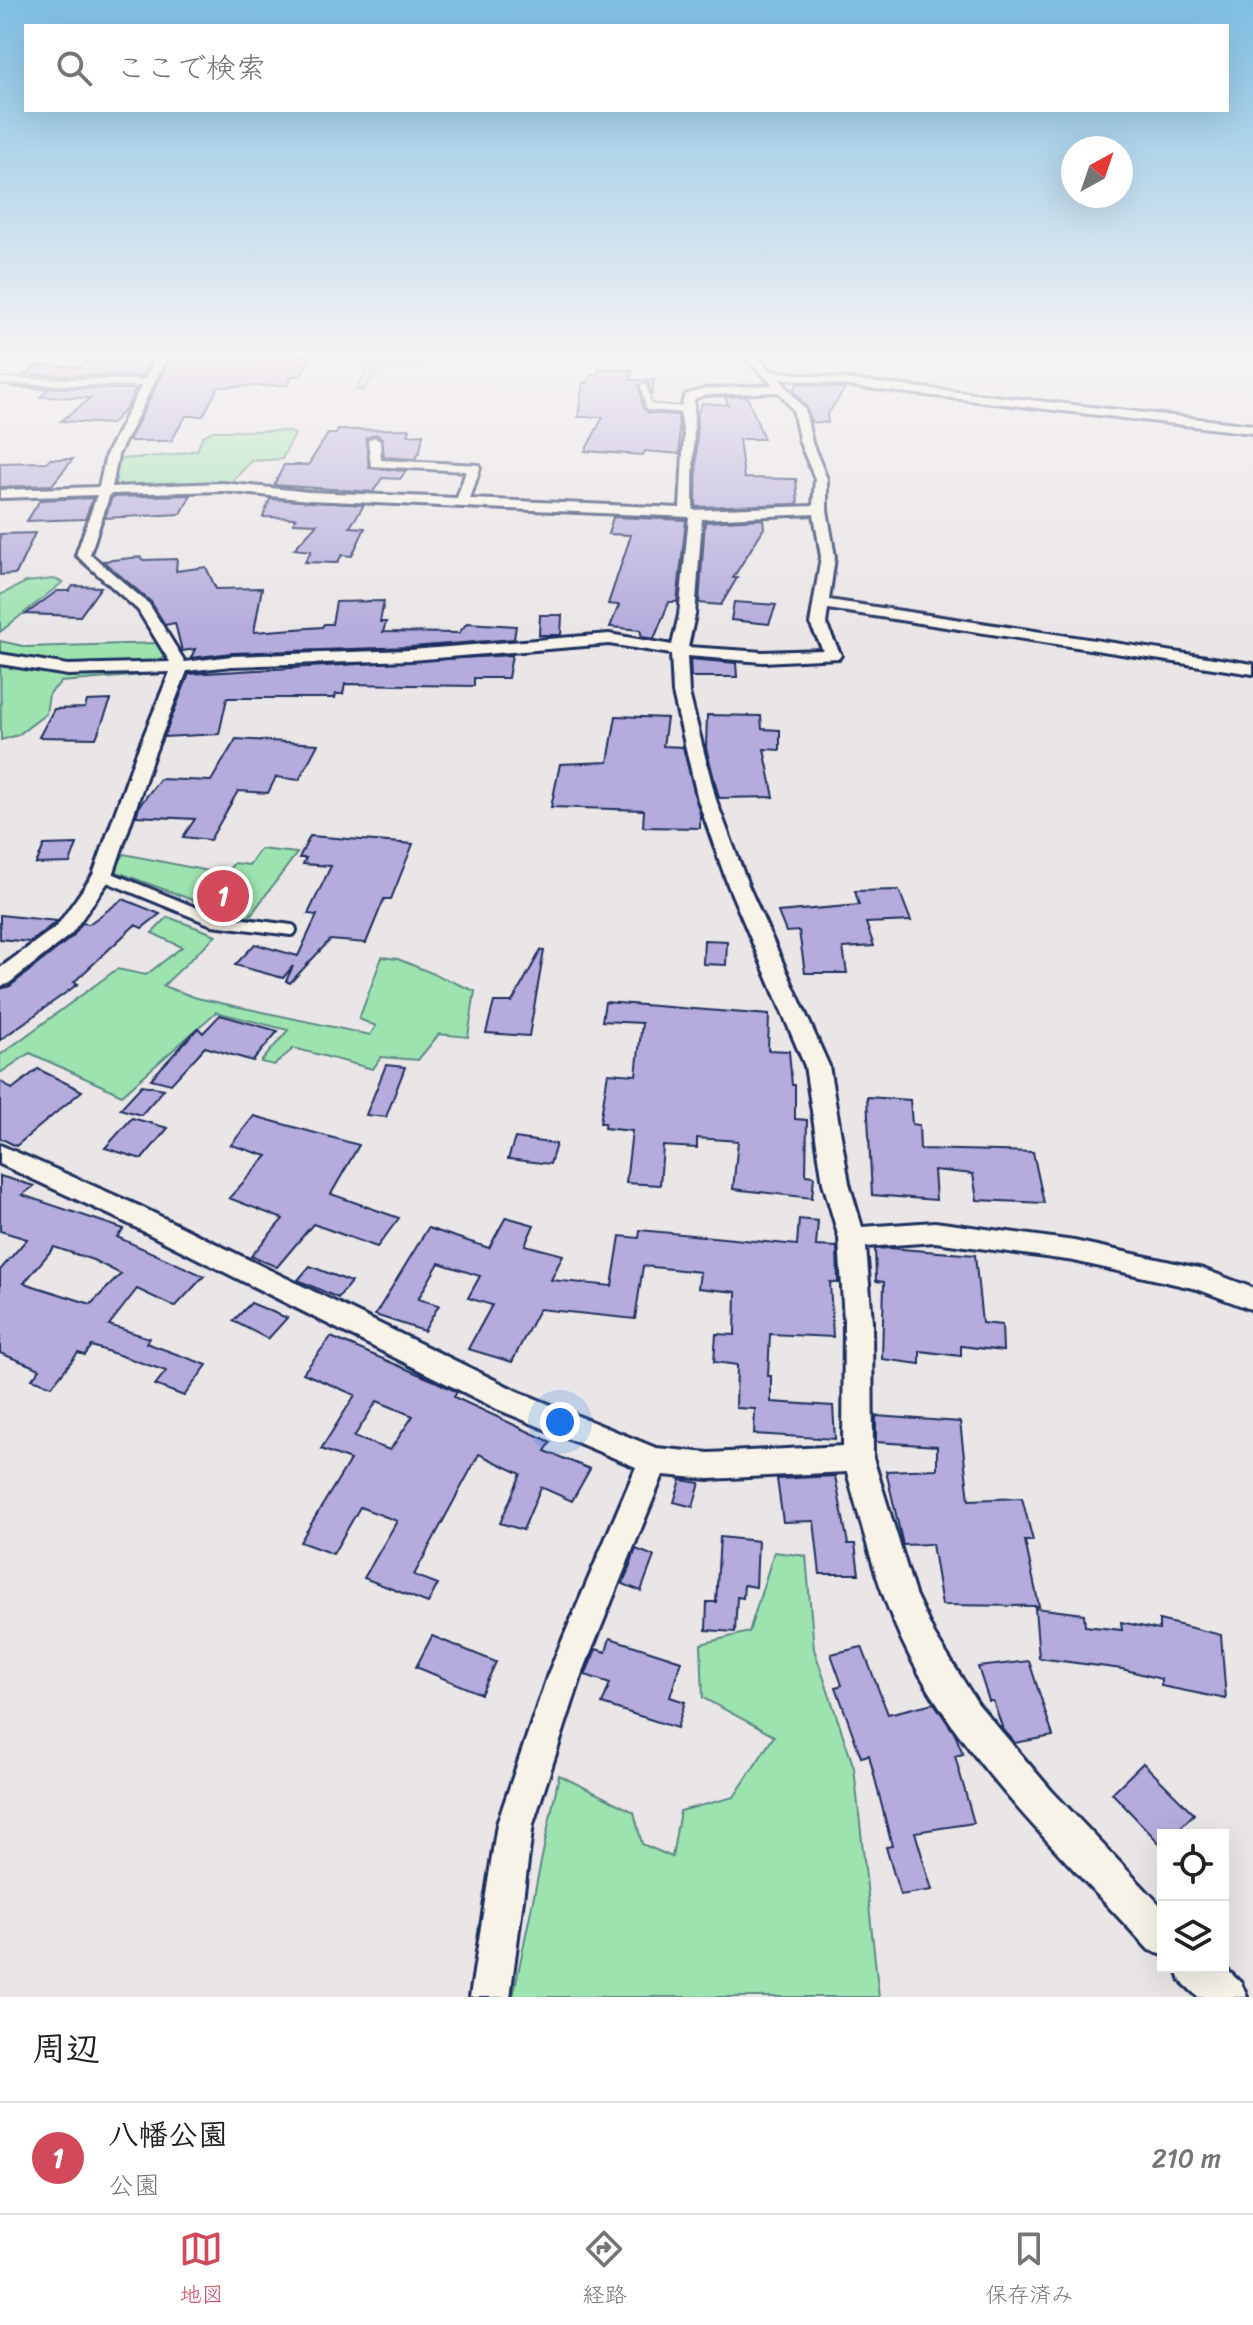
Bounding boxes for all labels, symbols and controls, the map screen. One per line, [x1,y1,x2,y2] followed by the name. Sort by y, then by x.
[24,24,1229,112] search box
[116,41,266,95] text: ここで検索
[52,46,96,90] icon: search
[1061,136,1133,208] north arrow
[197,866,249,926] pin: 1
[540,1402,580,1442] your location
[1157,1829,1229,1973] map controls
[1157,1829,1229,1901] button: locate
[1157,1901,1229,1973] button: layers
[32,2019,100,2079] text: 周辺
[108,2108,228,2162] text: 八幡公園
[52,2135,64,2181] text: 1
[1152,2135,1221,2181] text: 210 m
[108,2162,160,2208] text: 公園
[179,2227,224,2314] tab: 地図
[582,2227,627,2314] tab: 経路
[985,2227,1074,2314] tab: 保存済み

